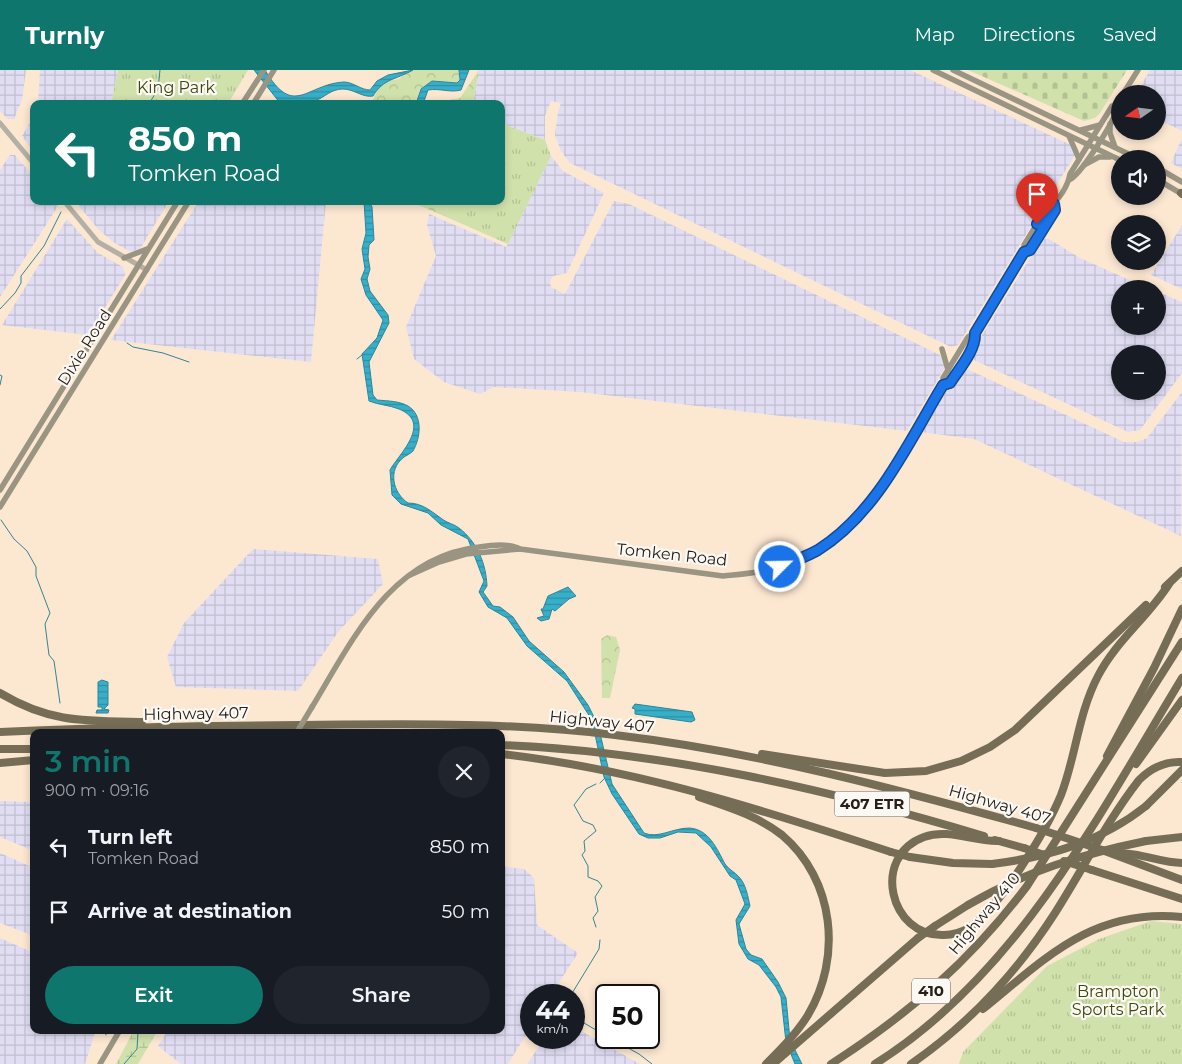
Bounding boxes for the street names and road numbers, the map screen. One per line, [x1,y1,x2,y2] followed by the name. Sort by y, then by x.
[54,306,115,389] street label: Dixie Road
[616,539,728,570] street label: Tomken Road
[143,703,249,724] street label: Highway 407
[549,707,655,736] street label: Highway 407
[947,781,1053,828] street label: Highway 407
[834,792,910,816] road number: 407 ETR
[945,868,1024,958] street label: Highway 410
[912,978,950,1004] road number: 410

